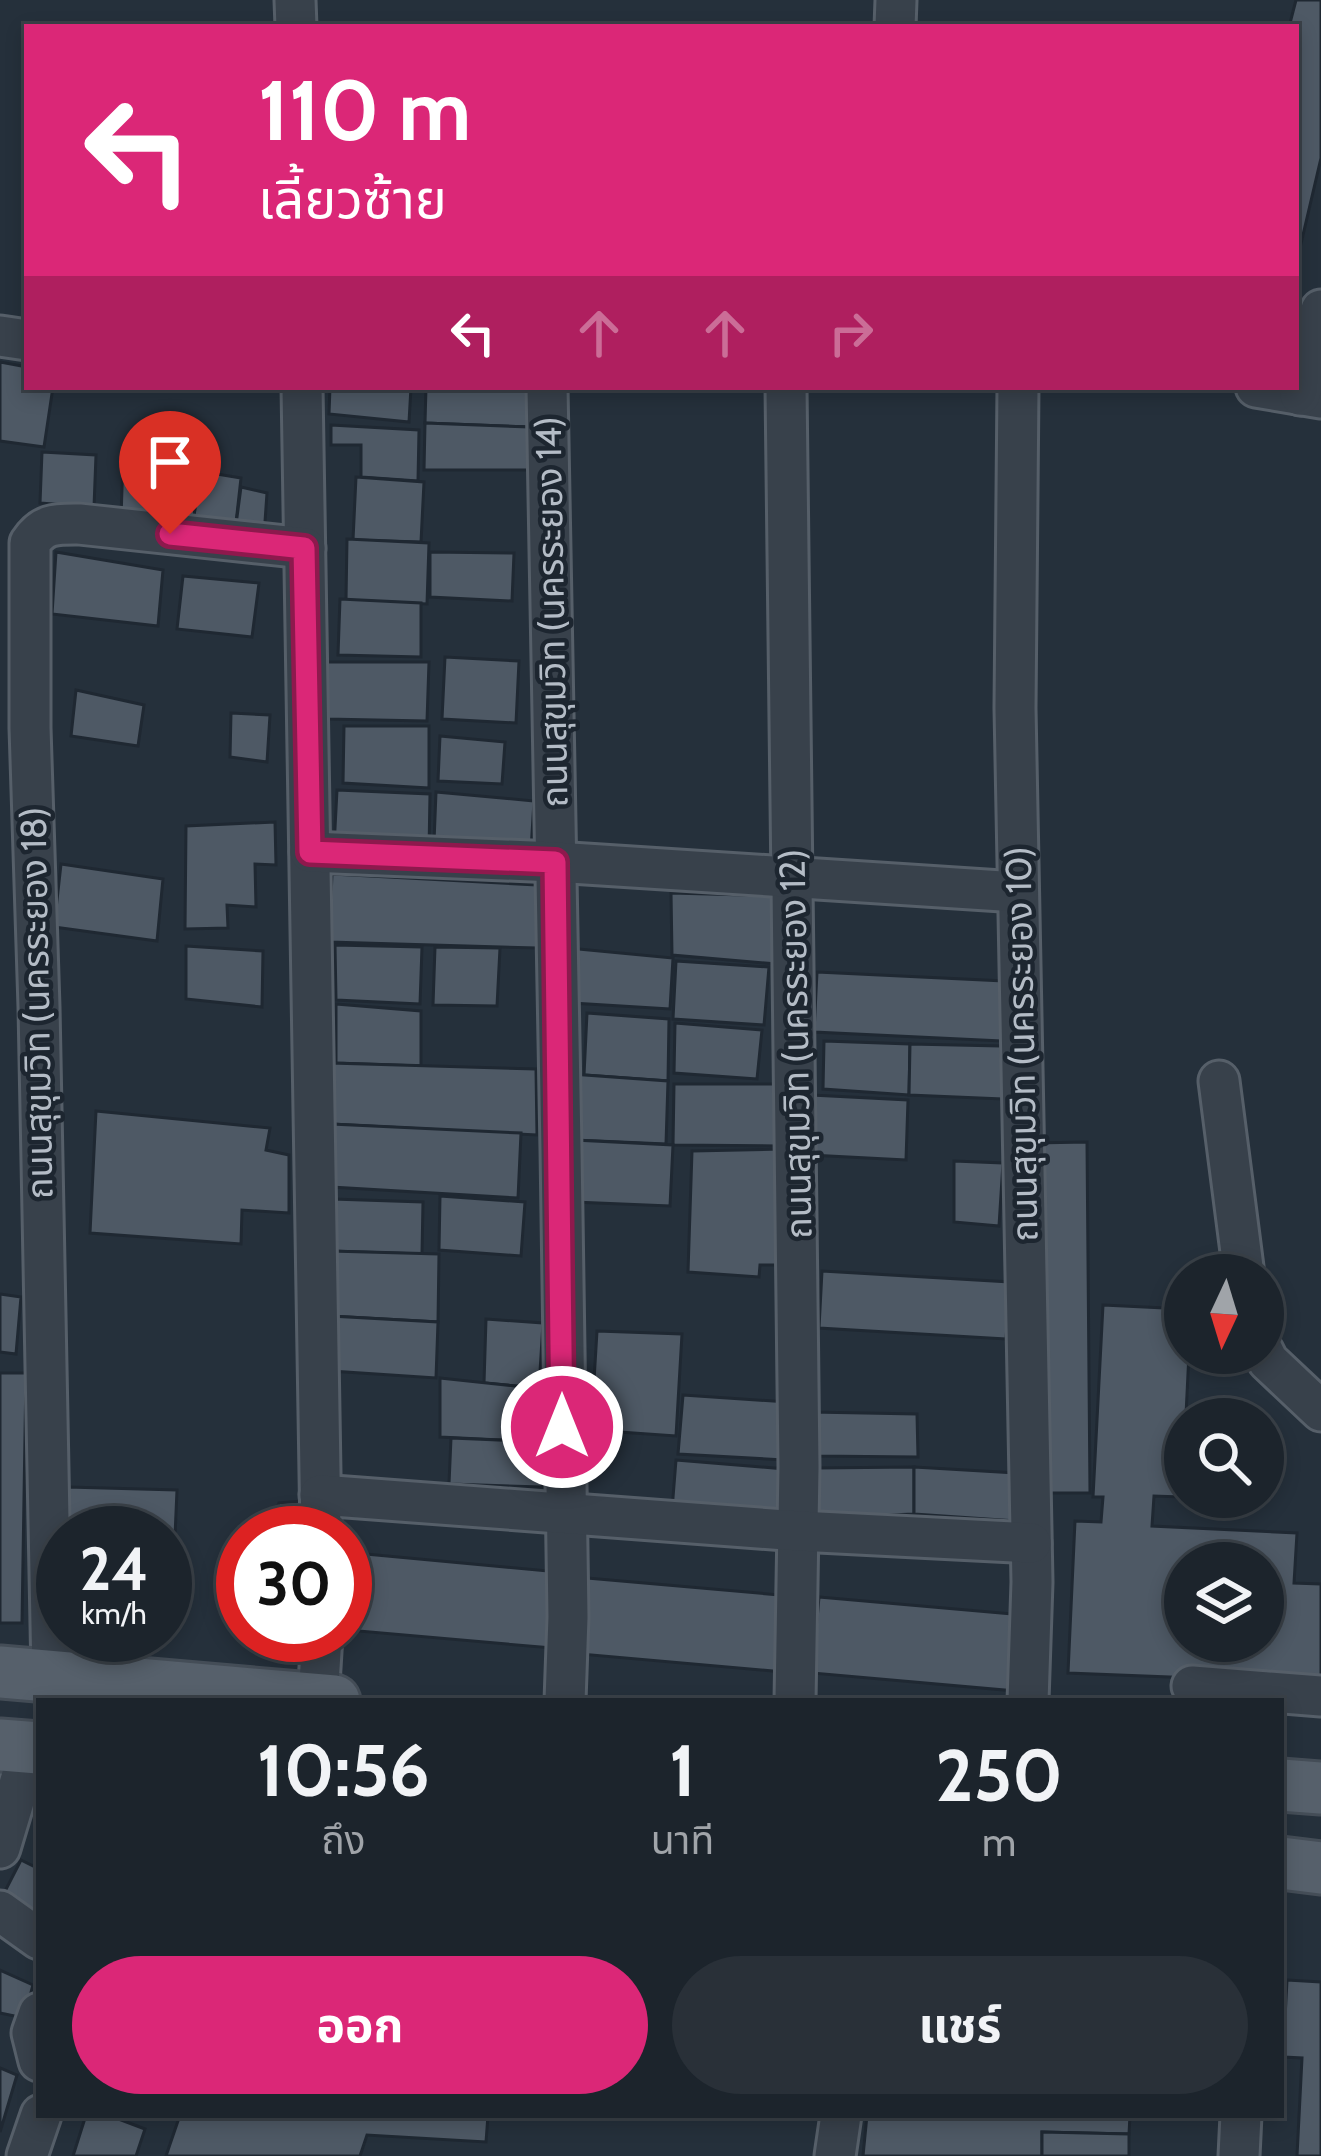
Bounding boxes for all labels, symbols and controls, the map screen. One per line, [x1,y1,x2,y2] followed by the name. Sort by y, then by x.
[258,59,471,161] text: 110 m
[60,72,216,228] icon: left
[258,166,447,232] text: เลี้ยวซ้าย
[440,300,506,366] icon: left
[566,300,632,366] icon: ahead
[692,300,758,366] icon: ahead
[818,300,884,366] icon: right
[119,411,221,534] pin
[526,416,576,808] street label: ถนนสุขุมวิท (นครระยอง 14)
[137,429,203,495] icon: arrive
[11,806,61,1200] street label: ถนนสุขุมวิท (นครระยอง 18)
[996,846,1046,1242] street label: ถนนสุขุมวิท (นครระยอง 10)
[770,849,820,1239] street label: ถนนสุขุมวิท (นครระยอง 12)
[1164,1254,1284,1374] north arrow
[1164,1254,1284,1662] map controls
[499,1364,625,1490] position arrow
[1164,1398,1284,1518] button: search
[216,1506,372,1662] speed limit sign: 30
[80,1532,149,1605] text: 24
[1164,1542,1284,1662] button: layers
[81,1595,147,1632] text: km/h
[257,1727,430,1814] text: 10:56
[669,1727,696,1814] text: 1
[935,1732,1063,1819] text: 250
[321,1816,366,1864] text: ถึง
[651,1816,714,1864] text: นาที
[982,1818,1016,1866] text: m
[72,1956,648,2094] button: ออก
[672,1956,1248,2094] button: แชร์

